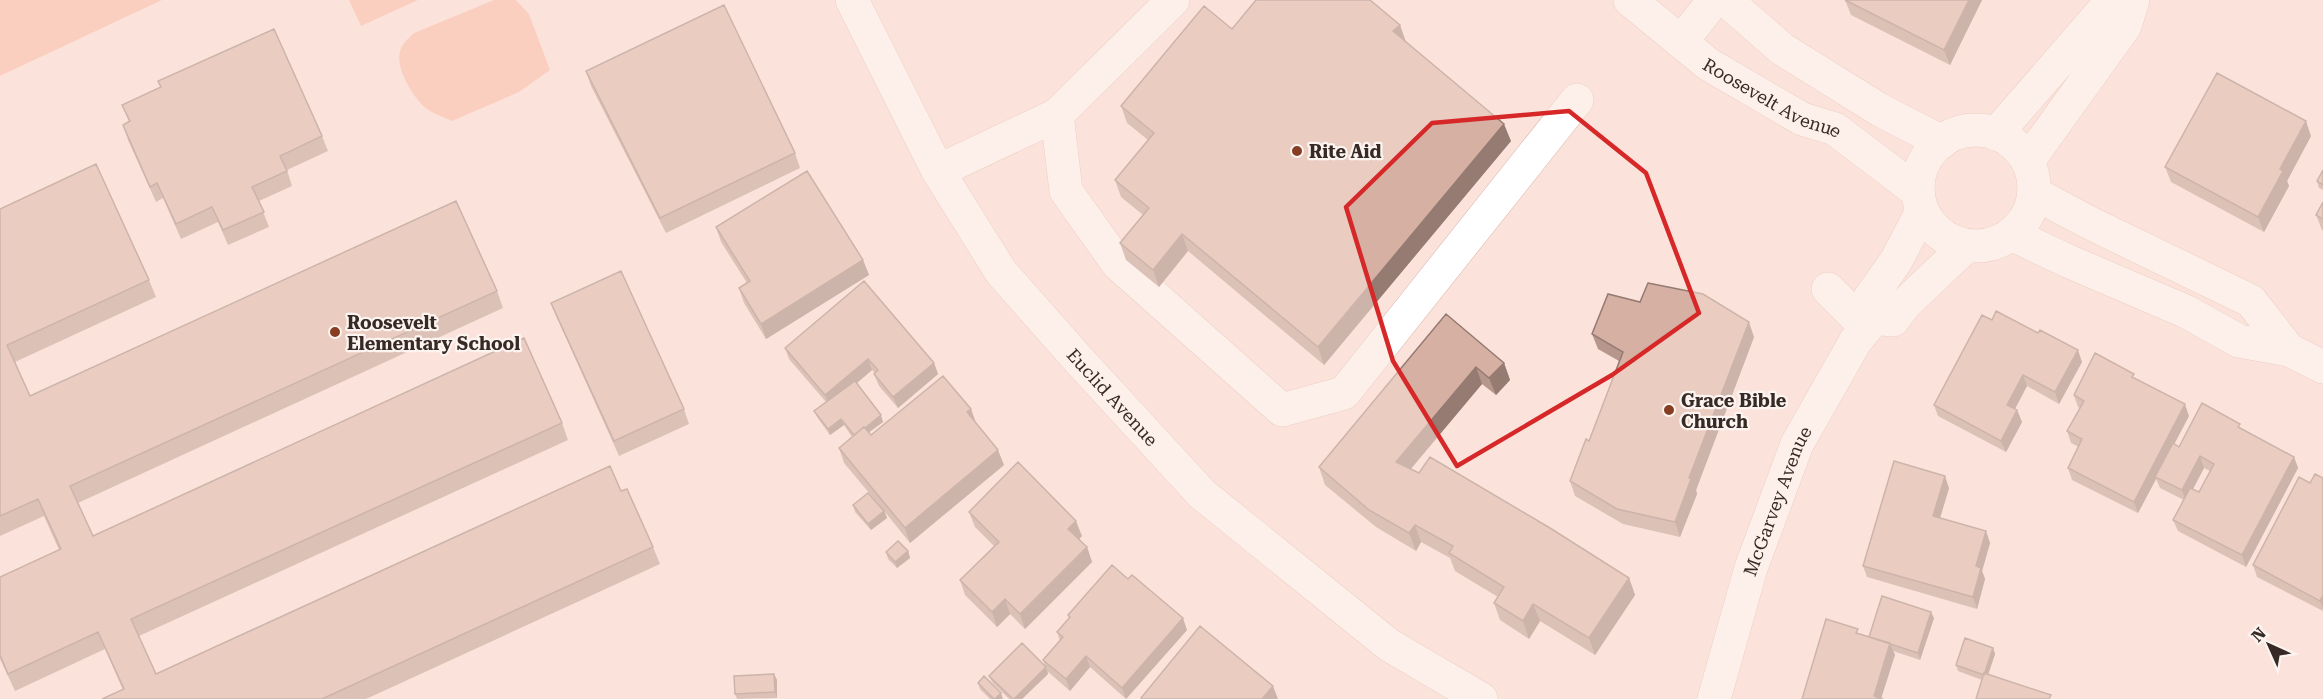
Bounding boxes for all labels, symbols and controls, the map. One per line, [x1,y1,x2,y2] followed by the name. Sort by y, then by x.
[1699,53,1847,141] street label: Roosevelt Avenue
[1309,141,1382,162] place label: Rite Aid
[1290,144,1304,158] marker: Rite Aid
[347,312,520,354] place label: Roosevelt Elementary School
[328,325,342,339] marker: Roosevelt Elementary School
[1063,344,1163,450] street label: Euclid Avenue
[1681,390,1787,432] place label: Grace Bible Church
[1662,403,1676,417] marker: Grace Bible Church
[1739,422,1816,579] street label: McGarvey Avenue
[2239,615,2299,675] north arrow
[2248,624,2270,646] text: N

